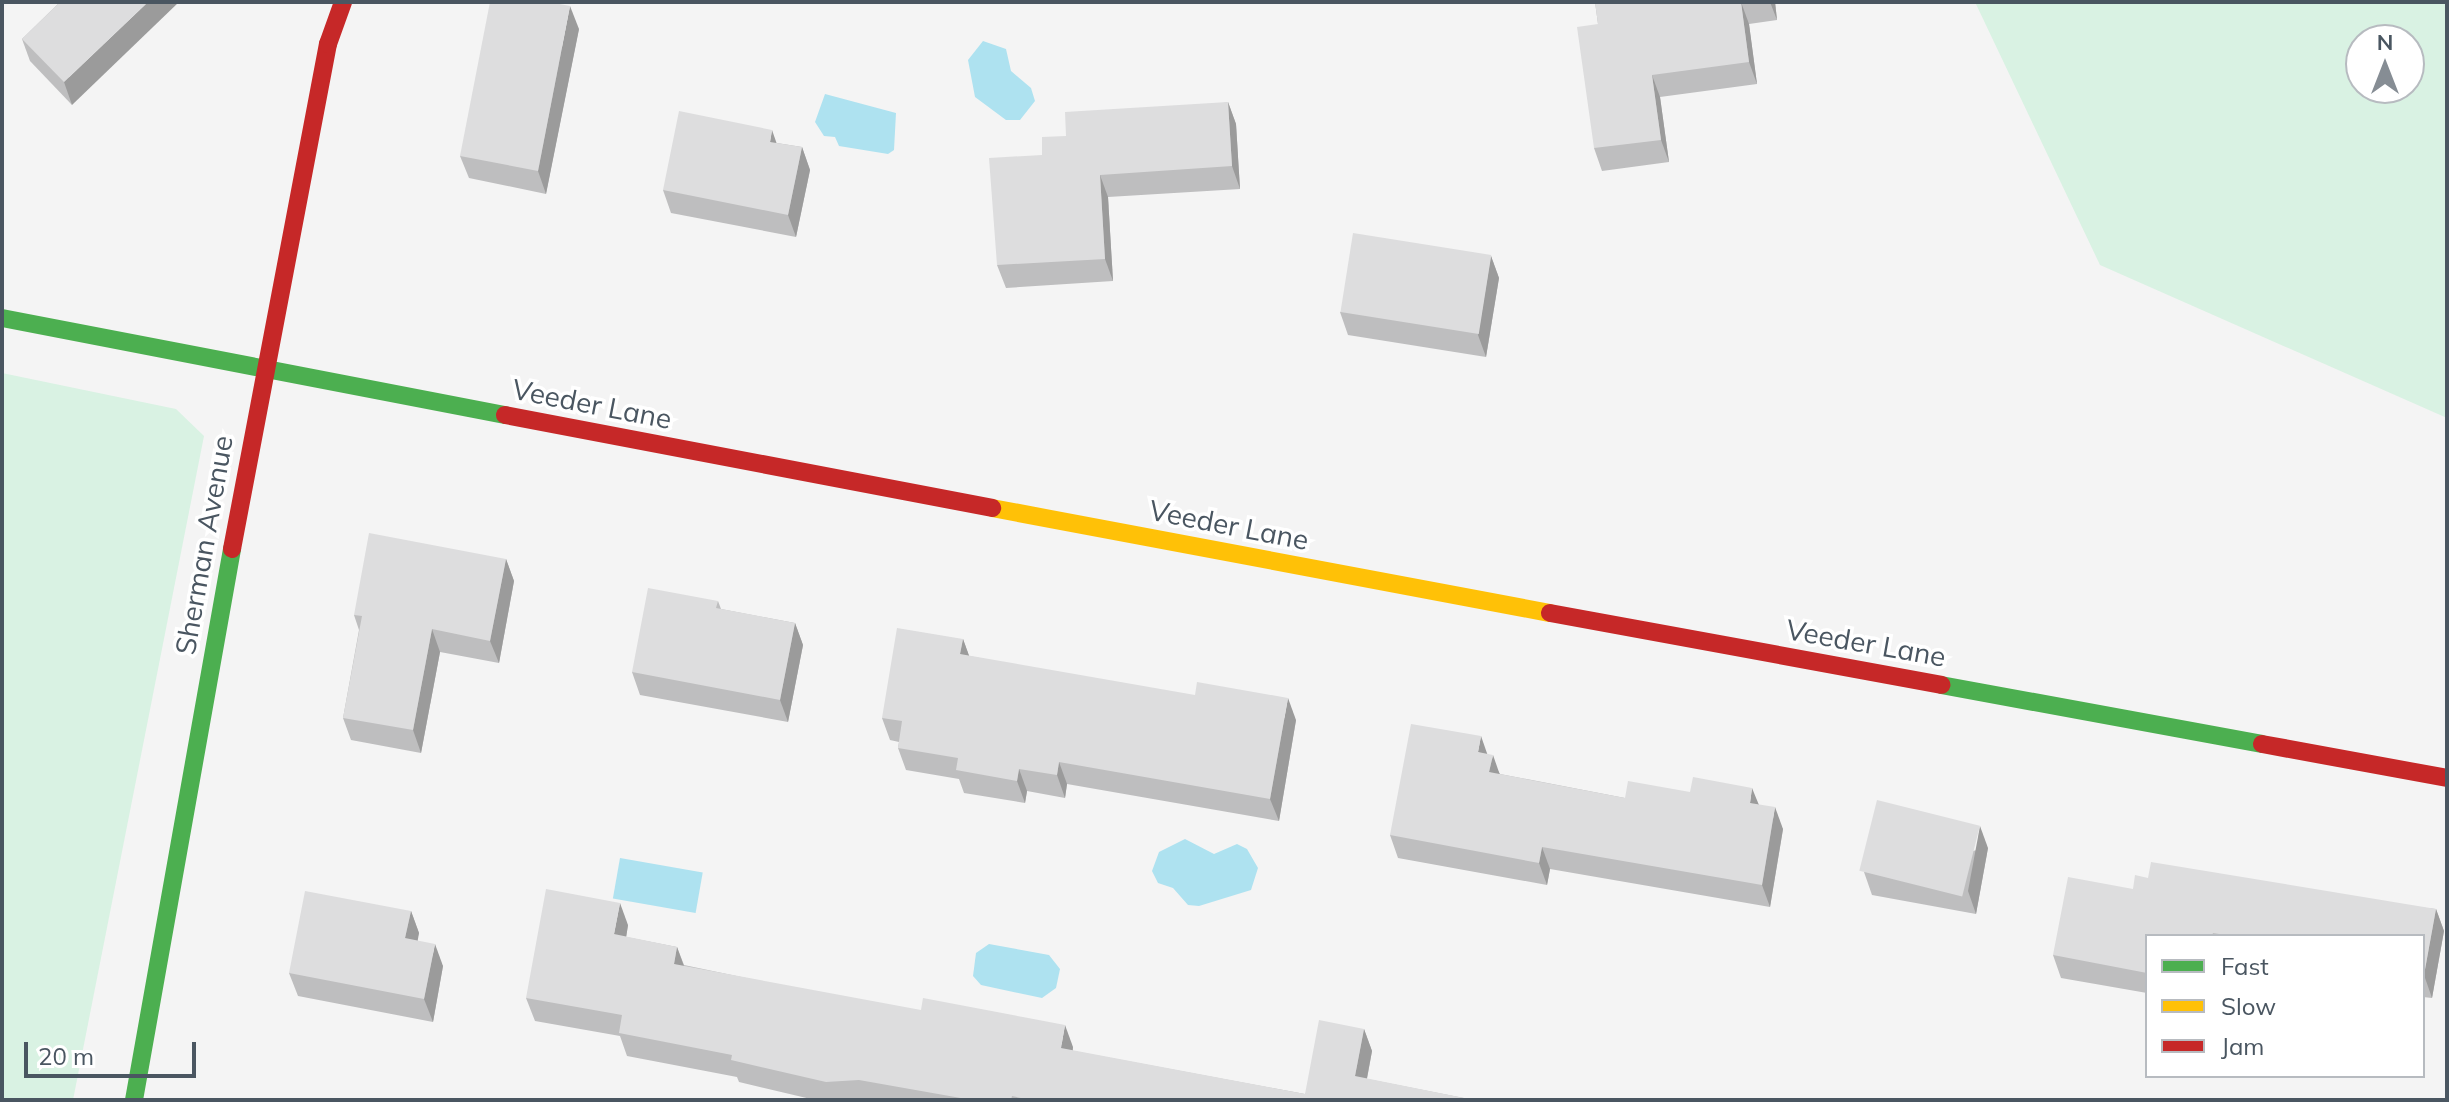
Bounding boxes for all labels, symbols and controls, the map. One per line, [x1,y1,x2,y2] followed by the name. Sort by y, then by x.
[2345,24,2425,104] north arrow
[2377,28,2393,56] text: N
[509,372,675,436] street label: Veeder Lane
[168,433,240,657] street label: Sherman Avenue
[1146,493,1312,557] street label: Veeder Lane
[1784,612,1948,674] street label: Veeder Lane
[2145,934,2425,1078] legend
[2221,951,2269,981] text: Fast
[2221,991,2276,1021] text: Slow
[28,1026,200,1076] scale bar
[2221,1031,2264,1061] text: Jam
[38,1041,94,1071] text: 20 m

